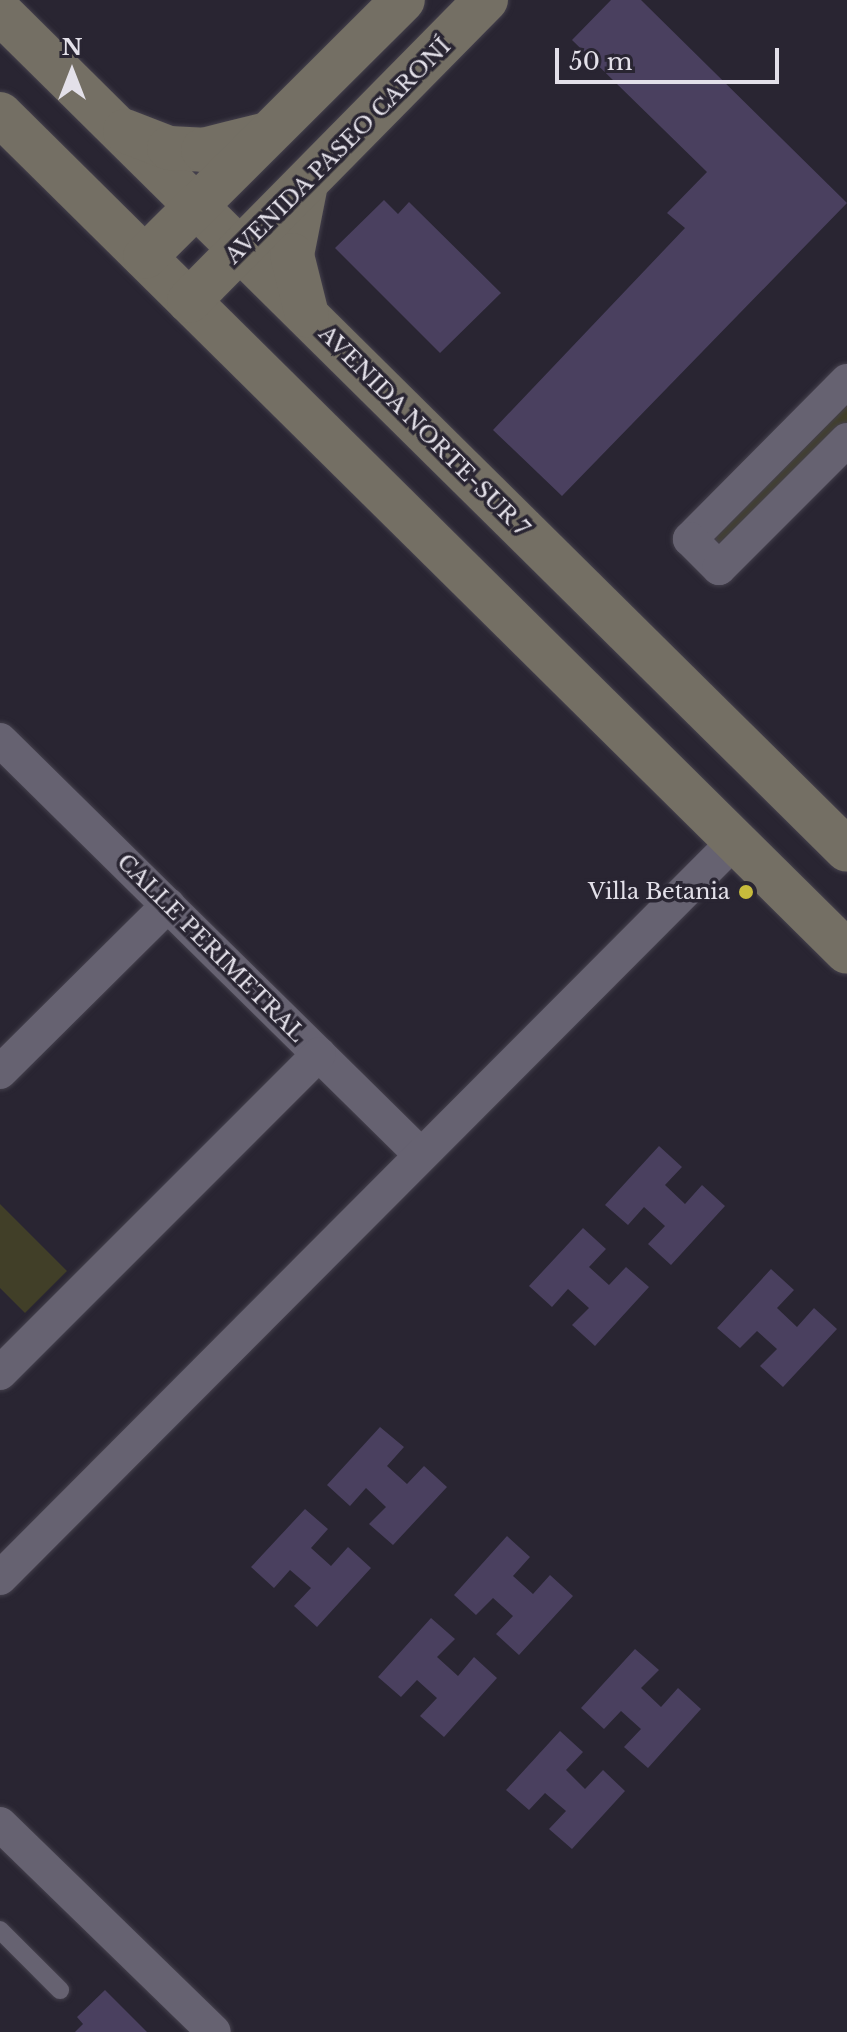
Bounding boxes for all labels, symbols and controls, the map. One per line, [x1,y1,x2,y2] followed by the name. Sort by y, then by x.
[32,32,112,112] north arrow
[219,32,457,270] street label: AVENIDA PASEO CARONÍ
[559,32,783,82] scale bar
[62,34,82,61] text: N
[569,47,632,76] text: 50 m
[313,320,535,542] street label: AVENIDA NORTE-SUR 7
[112,849,310,1047] street label: CALLE PERIMETRAL
[588,879,730,905] place label: Villa Betania
[737,883,755,901] marker: Villa Betania

